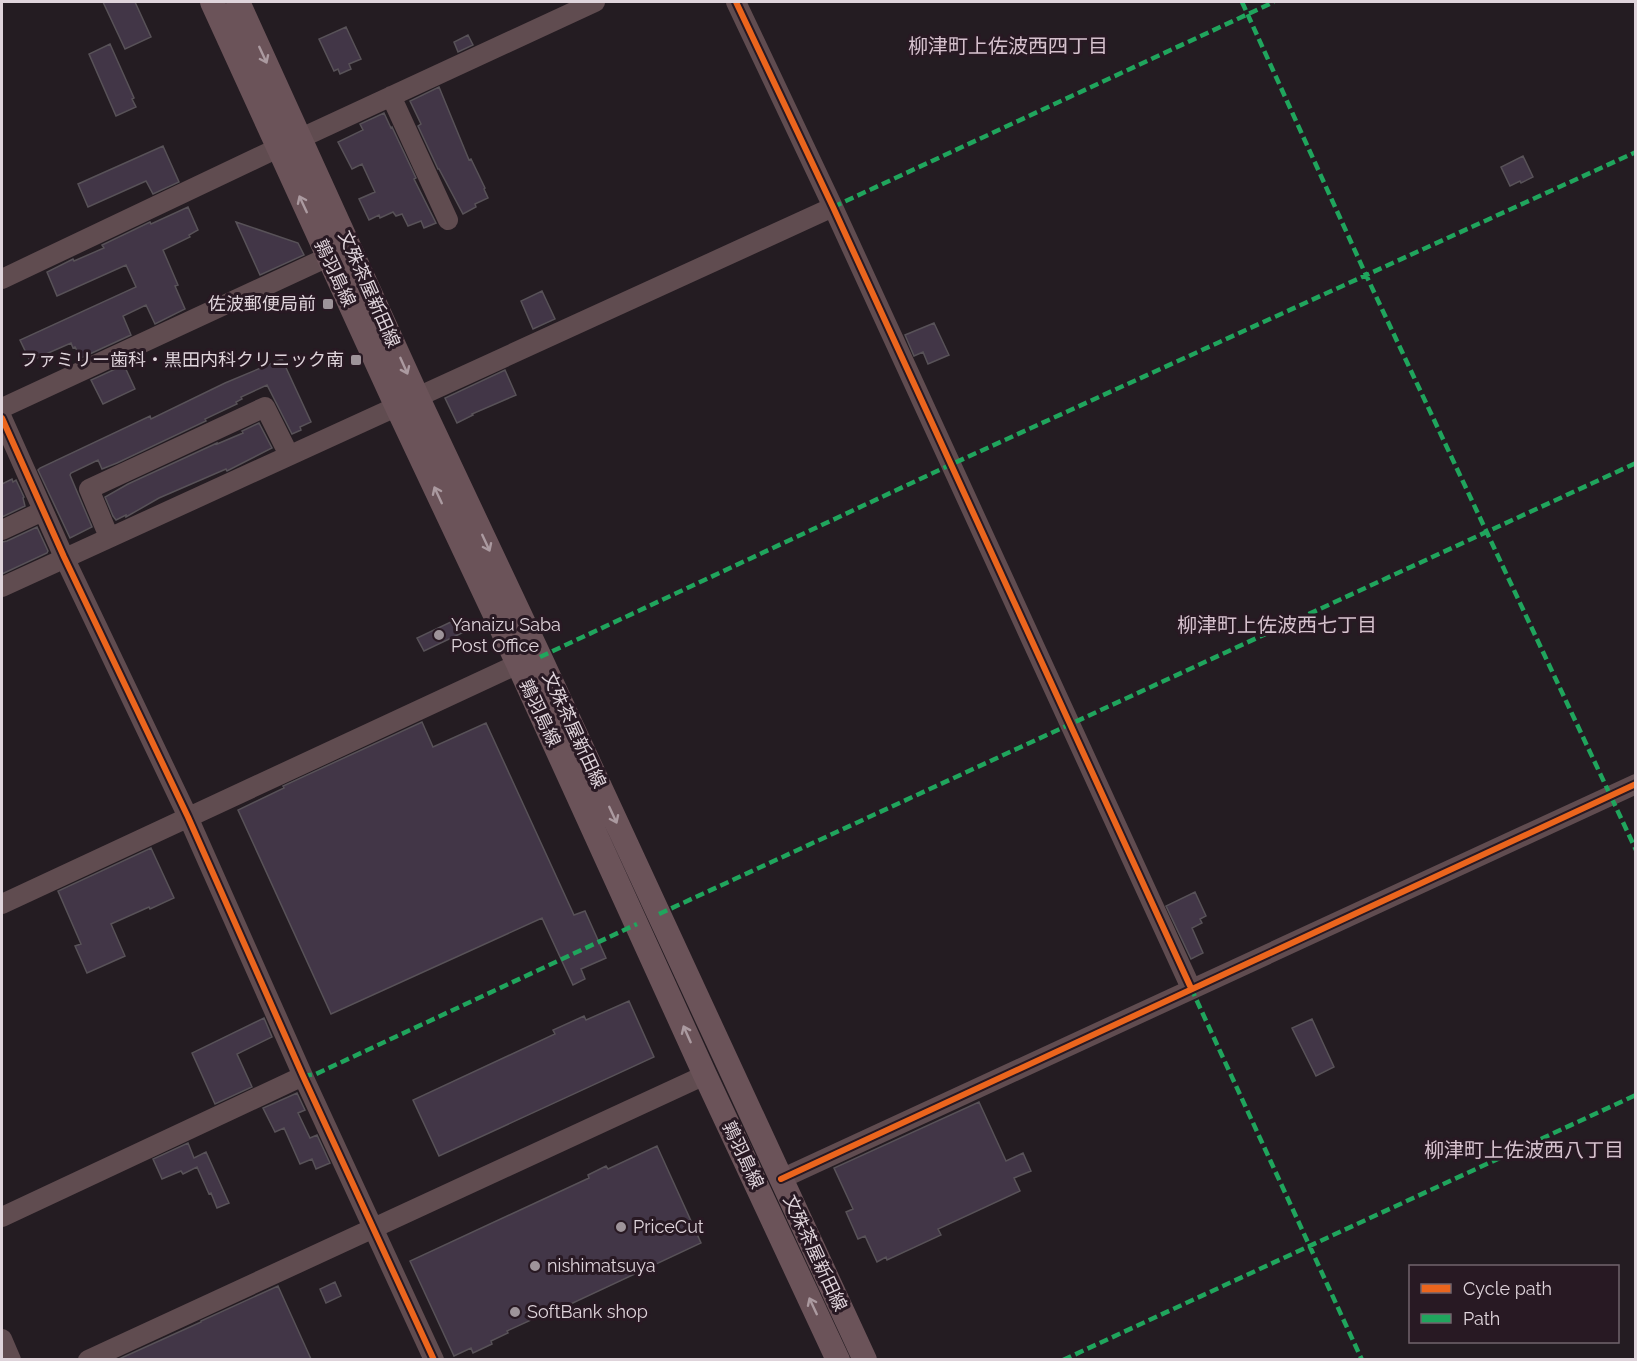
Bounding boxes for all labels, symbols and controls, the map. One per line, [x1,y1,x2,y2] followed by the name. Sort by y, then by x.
[908,34,1108,58] district label: 柳津町上佐波西四丁目
[257,45,269,63] one-way arrow
[297,195,309,213] one-way arrow
[334,227,405,351] street label: 文殊茶屋新田線
[311,236,360,310] street label: 鶉羽島線
[208,293,316,314] place label: 佐波郵便局前
[321,297,335,311] marker: 佐波郵便局前
[20,349,344,370] place label: ファミリー歯科・黒田内科クリニック南
[349,353,363,367] marker: ファミリー歯科・黒田内科クリニック南
[399,357,410,375] one-way arrow
[432,487,444,505] one-way arrow
[481,533,493,551] one-way arrow
[1177,613,1377,637] district label: 柳津町上佐波西七丁目
[451,614,561,656] place label: Yanaizu Saba Post Office
[432,628,446,642] marker: Yanaizu Saba Post Office
[538,668,611,791] street label: 文殊茶屋新田線
[516,676,565,750] street label: 鶉羽島線
[608,805,620,823] one-way arrow
[681,1026,692,1044] one-way arrow
[719,1118,768,1192] street label: 鶉羽島線
[1424,1138,1624,1162] district label: 柳津町上佐波西八丁目
[779,1191,852,1314] street label: 文殊茶屋新田線
[633,1216,704,1237] place label: PriceCut
[614,1220,628,1234] marker: PriceCut
[547,1255,656,1276] place label: nishimatsuya
[528,1259,542,1273] marker: nishimatsuya
[1409,1265,1619,1343] legend
[1463,1278,1552,1299] text: Cycle path
[807,1298,819,1316] one-way arrow
[527,1301,648,1322] place label: SoftBank shop
[508,1305,522,1319] marker: SoftBank shop
[1463,1308,1500,1329] text: Path

